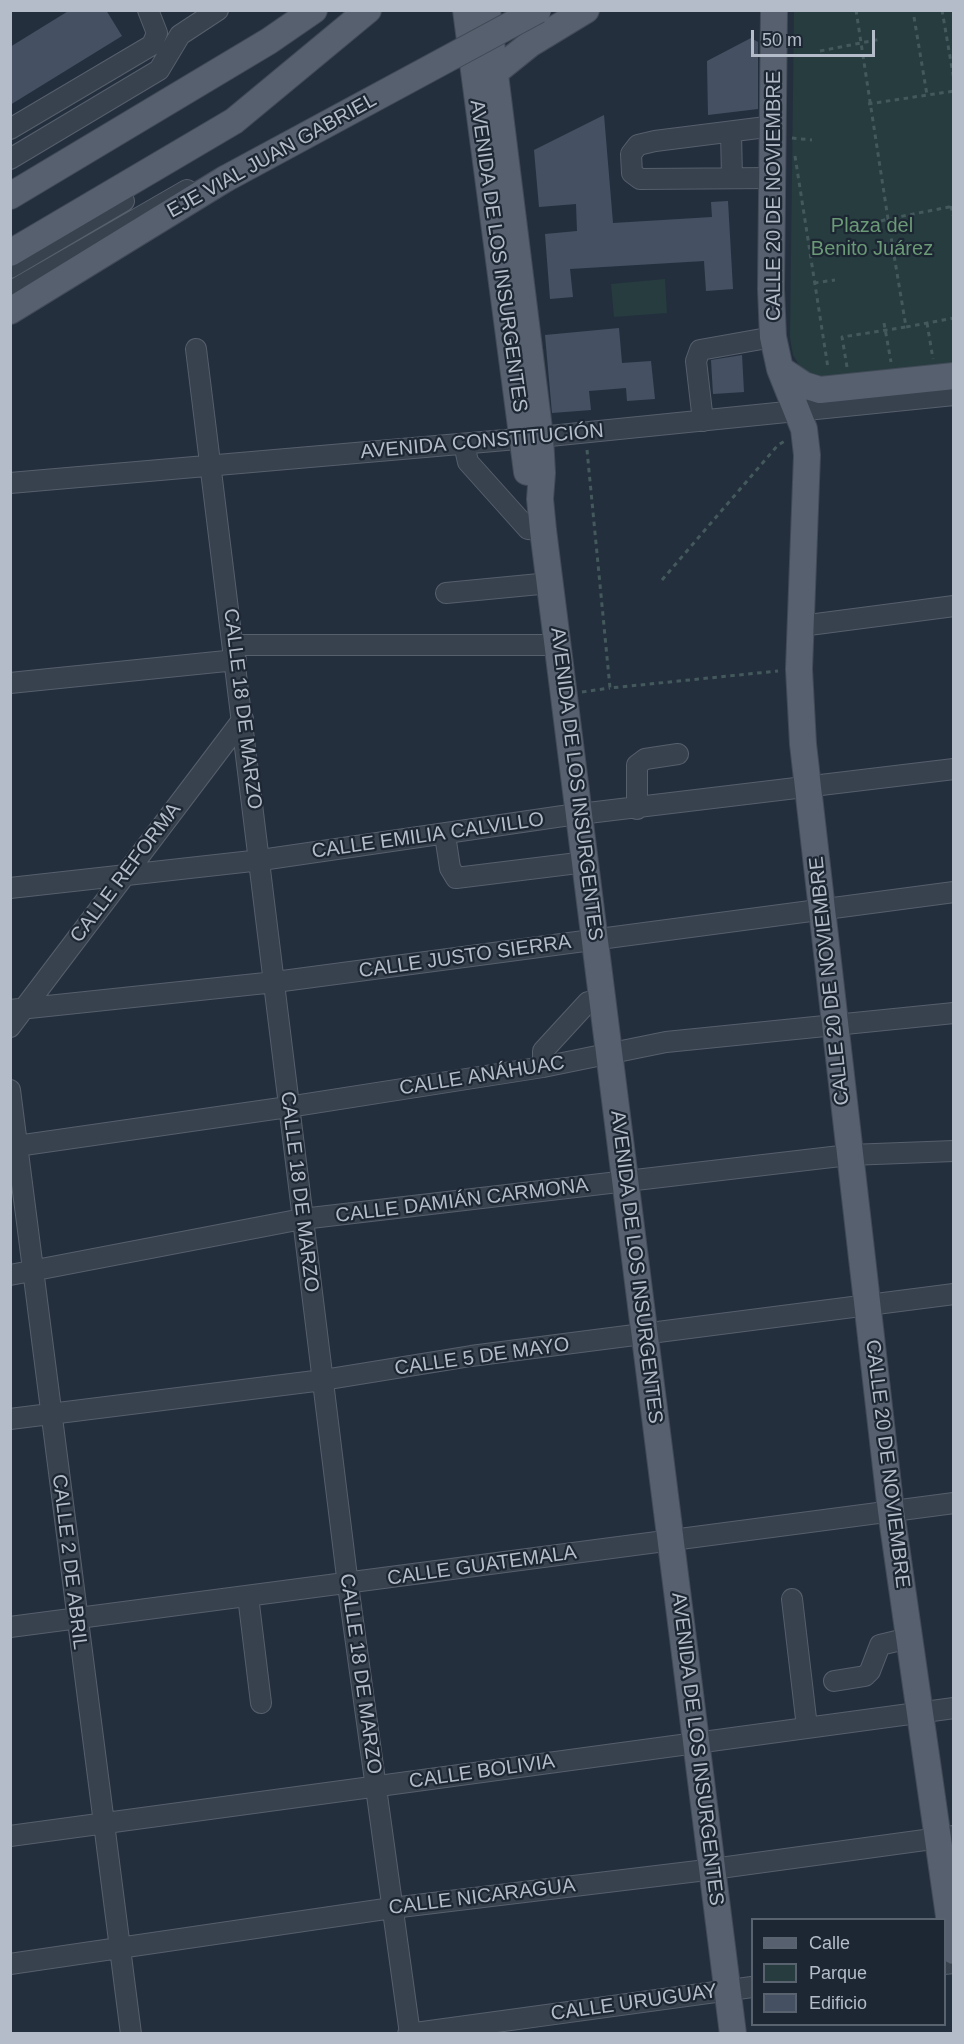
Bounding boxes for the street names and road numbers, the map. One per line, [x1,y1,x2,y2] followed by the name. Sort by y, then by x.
[762,71,786,321] street label: CALLE 20 DE NOVIEMBRE
[163,88,381,224] street label: EJE VIAL JUAN GABRIEL
[464,98,532,414] street label: AVENIDA DE LOS INSURGENTES
[359,419,605,465] street label: AVENIDA CONSTITUCIÓN
[218,607,266,811] street label: CALLE 18 DE MARZO
[545,626,607,942] street label: AVENIDA DE LOS INSURGENTES
[66,798,186,948] street label: CALLE REFORMA
[310,808,546,864] street label: CALLE EMILIA CALVILLO
[805,855,855,1107] street label: CALLE 20 DE NOVIEMBRE
[357,930,573,984] street label: CALLE JUSTO SIERRA
[398,1051,566,1101] street label: CALLE ANÁHUAC
[275,1090,323,1294] street label: CALLE 18 DE MARZO
[605,1109,667,1425] street label: AVENIDA DE LOS INSURGENTES
[334,1174,590,1228] street label: CALLE DAMIÁN CARMONA
[393,1333,571,1381] street label: CALLE 5 DE MAYO
[860,1338,914,1590] street label: CALLE 20 DE NOVIEMBRE
[46,1473,92,1651] street label: CALLE 2 DE ABRIL
[386,1541,578,1591] street label: CALLE GUATEMALA
[334,1572,386,1776] street label: CALLE 18 DE MARZO
[666,1591,728,1907] street label: AVENIDA DE LOS INSURGENTES
[408,1750,556,1794] street label: CALLE BOLIVIA
[387,1874,577,1920] street label: CALLE NICARAGUA
[549,1979,719,2027] street label: CALLE URUGUAY

